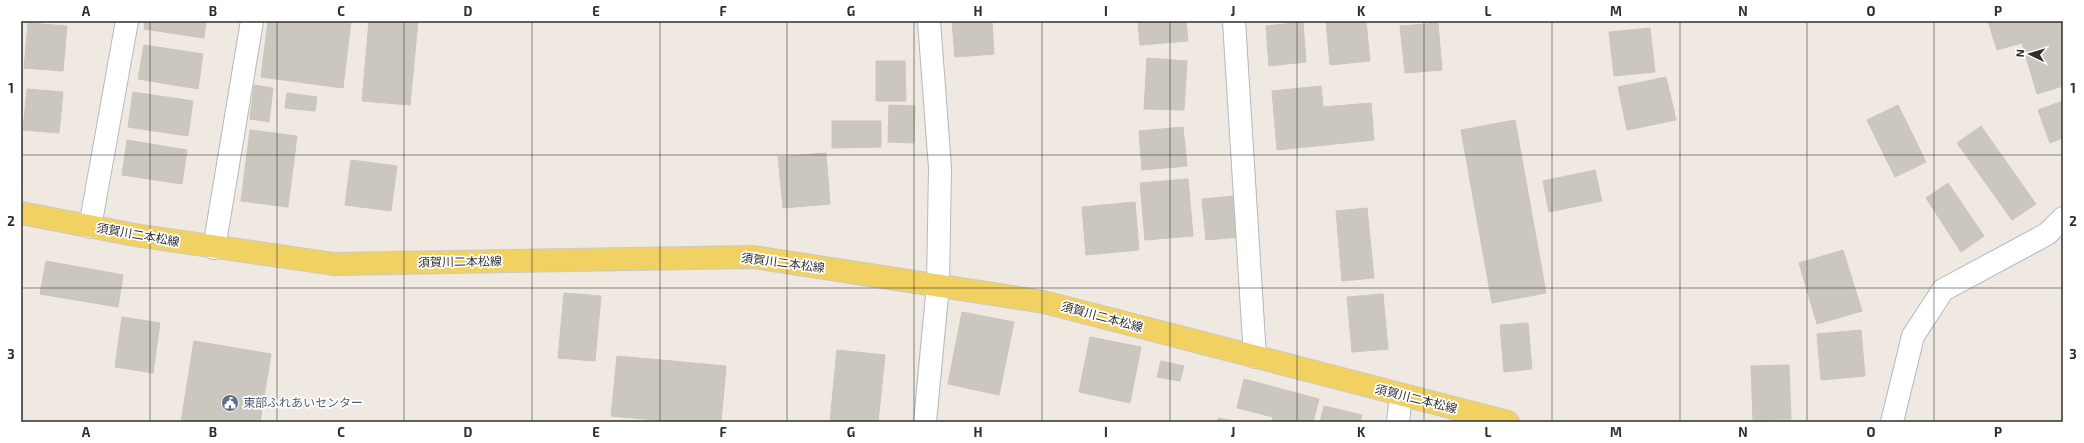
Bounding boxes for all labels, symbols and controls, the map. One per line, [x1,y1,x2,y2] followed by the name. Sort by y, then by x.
[82,3,91,19] text: A
[209,3,217,19] text: B
[337,3,345,19] text: C
[464,3,473,19] text: D
[592,3,600,19] text: E
[719,3,727,19] text: F
[847,3,855,19] text: G
[974,3,983,19] text: H
[1104,3,1108,19] text: I
[1231,3,1235,19] text: J
[1357,3,1366,19] text: K
[1485,3,1492,19] text: L
[1610,3,1622,19] text: M
[1738,3,1748,19] text: N
[1867,3,1876,19] text: O
[1994,3,2002,19] text: P
[2010,34,2050,74] north arrow
[2013,49,2026,58] text: N
[8,80,14,96] text: 1
[2070,80,2076,96] text: 1
[7,213,15,229] text: 2
[2069,213,2077,229] text: 2
[96,220,181,248] street label: 須賀川二本松線
[741,250,826,274] street label: 須賀川二本松線
[418,253,502,269] street label: 須賀川二本松線
[1060,298,1145,334] street label: 須賀川二本松線
[7,346,15,362] text: 3
[2069,346,2077,362] text: 3
[1374,381,1459,415] street label: 須賀川二本松線
[220,393,240,413] public building icon: 東部ふれあいセンター
[243,395,363,409] place label: 東部ふれあいセンター
[82,424,91,440] text: A
[209,424,217,440] text: B
[337,424,345,440] text: C
[464,424,473,440] text: D
[592,424,600,440] text: E
[719,424,727,440] text: F
[847,424,855,440] text: G
[974,424,983,440] text: H
[1104,424,1108,440] text: I
[1231,424,1235,440] text: J
[1357,424,1366,440] text: K
[1485,424,1492,440] text: L
[1610,424,1622,440] text: M
[1738,424,1748,440] text: N
[1867,424,1876,440] text: O
[1994,424,2002,440] text: P

